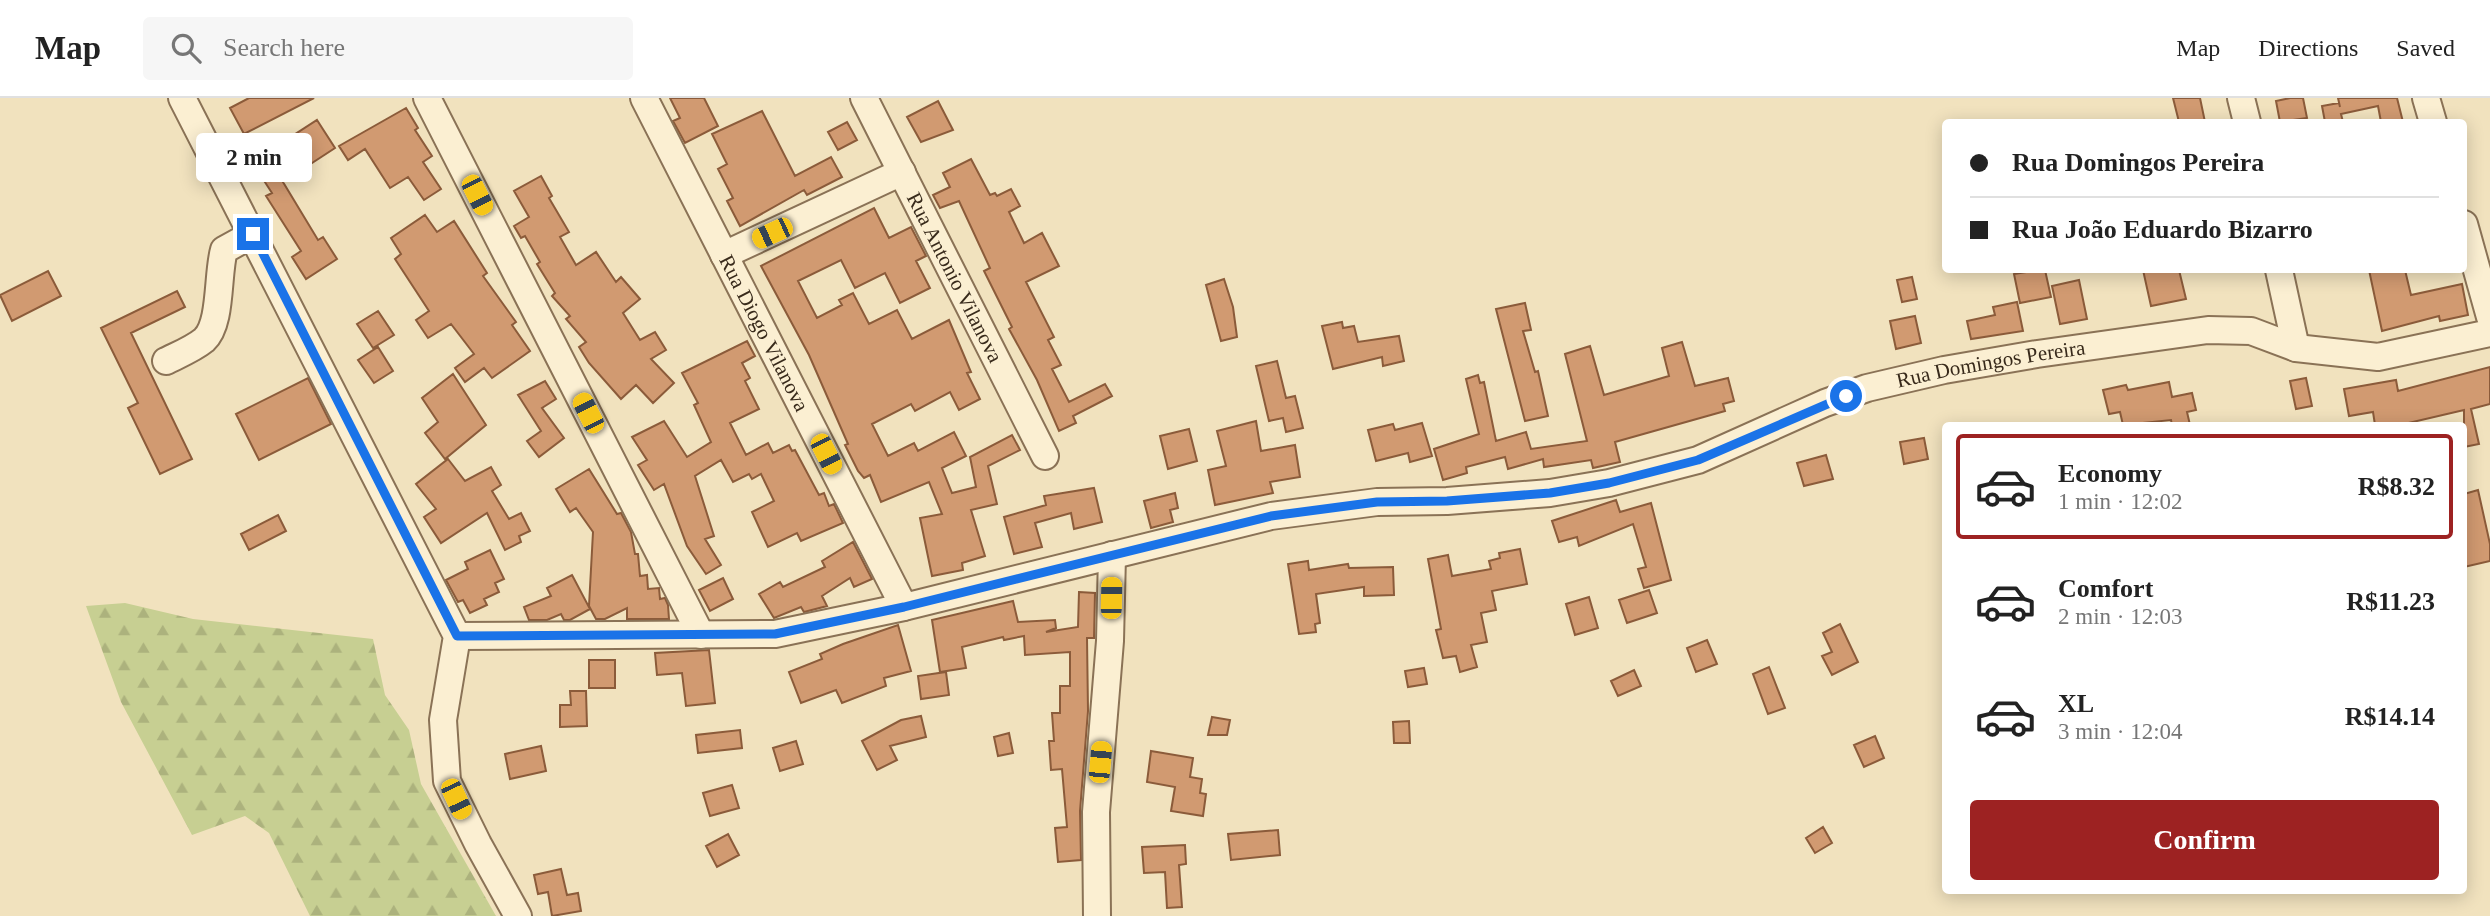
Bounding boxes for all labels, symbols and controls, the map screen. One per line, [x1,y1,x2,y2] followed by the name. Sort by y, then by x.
[143,17,633,80] search box
[167,29,205,67] icon: search
[35,30,101,66] text: Map
[223,33,345,62] text: Search here
[2176,35,2220,61] text: Map
[2258,35,2358,61] text: Directions
[2396,35,2455,61] text: Saved
[195,132,311,181] callout: 2 min
[226,145,282,170] text: 2 min
[2012,148,2264,177] text: Rua Domingos Pereira
[459,172,496,218] car
[902,188,1008,367] street label: Rua Antonio Vilanova
[749,215,796,251] car
[2012,215,2313,244] text: Rua João Eduardo Bizarro
[237,218,269,250] route end
[714,251,814,416] street label: Rua Diogo Vilanova
[1894,335,2087,393] street label: Rua Domingos Pereira
[1830,380,1862,412] route start
[570,390,607,436] car
[808,431,845,477] car
[1974,455,2037,518] icon: car
[2058,459,2162,488] text: Economy
[2358,472,2435,501] text: R$8.32
[2058,489,2183,514] text: 1 min · 12:02
[1974,570,2037,633] icon: car
[2058,574,2153,603] text: Comfort
[1101,577,1122,619] car
[2346,587,2435,616] text: R$11.23
[2058,604,2183,629] text: 2 min · 12:03
[1974,685,2037,748] icon: car
[2058,689,2094,718] text: XL
[2345,702,2435,731] text: R$14.14
[2058,719,2183,744] text: 3 min · 12:04
[1088,740,1113,784] car
[438,776,475,822] car
[1970,800,2439,880] button: Confirm

